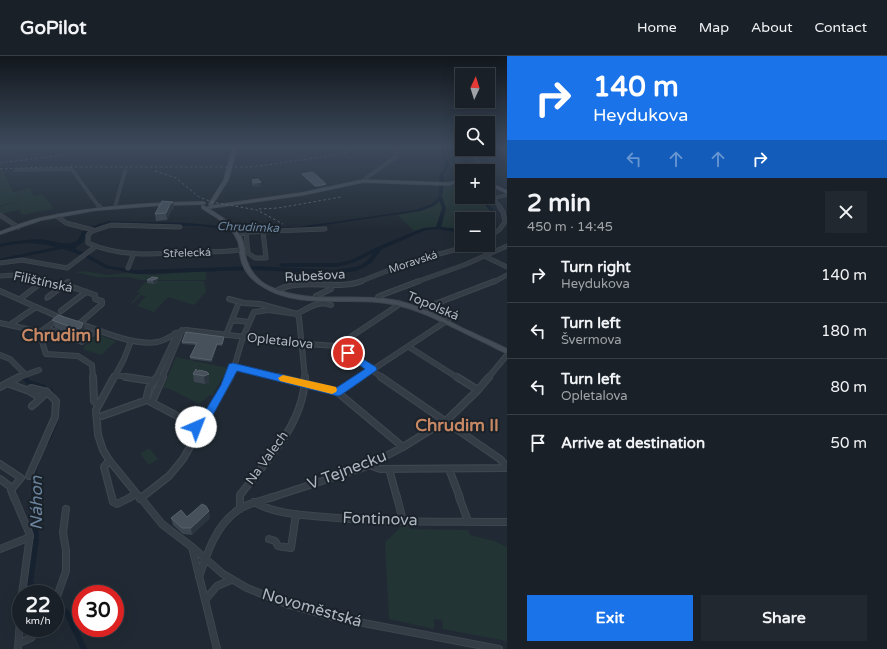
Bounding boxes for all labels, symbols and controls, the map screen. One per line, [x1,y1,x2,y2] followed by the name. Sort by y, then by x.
[20,17,86,39] text: GoPilot
[637,19,677,36] text: Home
[699,19,729,36] text: Map
[751,19,793,36] text: About
[815,19,867,36] text: Contact
[455,68,495,108] north arrow
[455,68,495,252] map controls
[593,70,679,104] text: 140 m
[527,72,579,124] icon: right
[593,104,688,126] text: Heydukova
[455,116,495,156] button: search
[623,148,645,170] icon: left
[665,148,687,170] icon: ahead
[707,148,729,170] icon: ahead
[749,148,771,170] icon: right
[455,164,495,204] button: +
[527,189,591,218] text: 2 min
[825,191,867,233] button: close
[455,212,495,252] button: −
[217,219,280,235] water label: Chrudimka
[527,219,613,235] text: 450 m · 14:45
[163,246,211,260] street label: Střelecká
[387,248,439,276] street label: Moravská
[561,258,631,276] text: Turn right
[527,264,549,286] icon: right
[284,266,346,286] street label: Rubešova
[821,266,867,284] text: 140 m
[12,268,74,296] street label: Filištínská
[561,276,630,292] text: Heydukova
[405,288,461,324] street label: Topolská
[561,314,621,332] text: Turn left
[527,320,549,342] icon: left
[821,322,867,340] text: 180 m
[22,325,100,346] district label: Chrudim I
[246,330,314,352] street label: Opletalova
[561,332,622,348] text: Švermova
[331,336,365,370] pin
[337,342,359,364] icon: arrive
[561,370,621,388] text: Turn left
[527,376,549,398] icon: left
[830,378,867,396] text: 80 m
[561,388,628,404] text: Opletalova
[175,406,217,448] position arrow
[415,415,499,436] district label: Chrudim II
[242,428,292,488] street label: Na Valech
[527,432,549,454] icon: arrive
[561,434,705,452] text: Arrive at destination
[830,434,867,452] text: 50 m
[305,446,389,494] street label: V Tejnecku
[26,475,47,530] water label: Náhon
[342,508,418,530] street label: Fontinova
[260,584,364,632] street label: Novoměstská
[72,585,124,637] speed limit sign: 30
[25,594,51,618] text: 22
[527,595,693,641] button: Exit
[701,595,867,641] button: Share
[25,615,51,627] text: km/h

